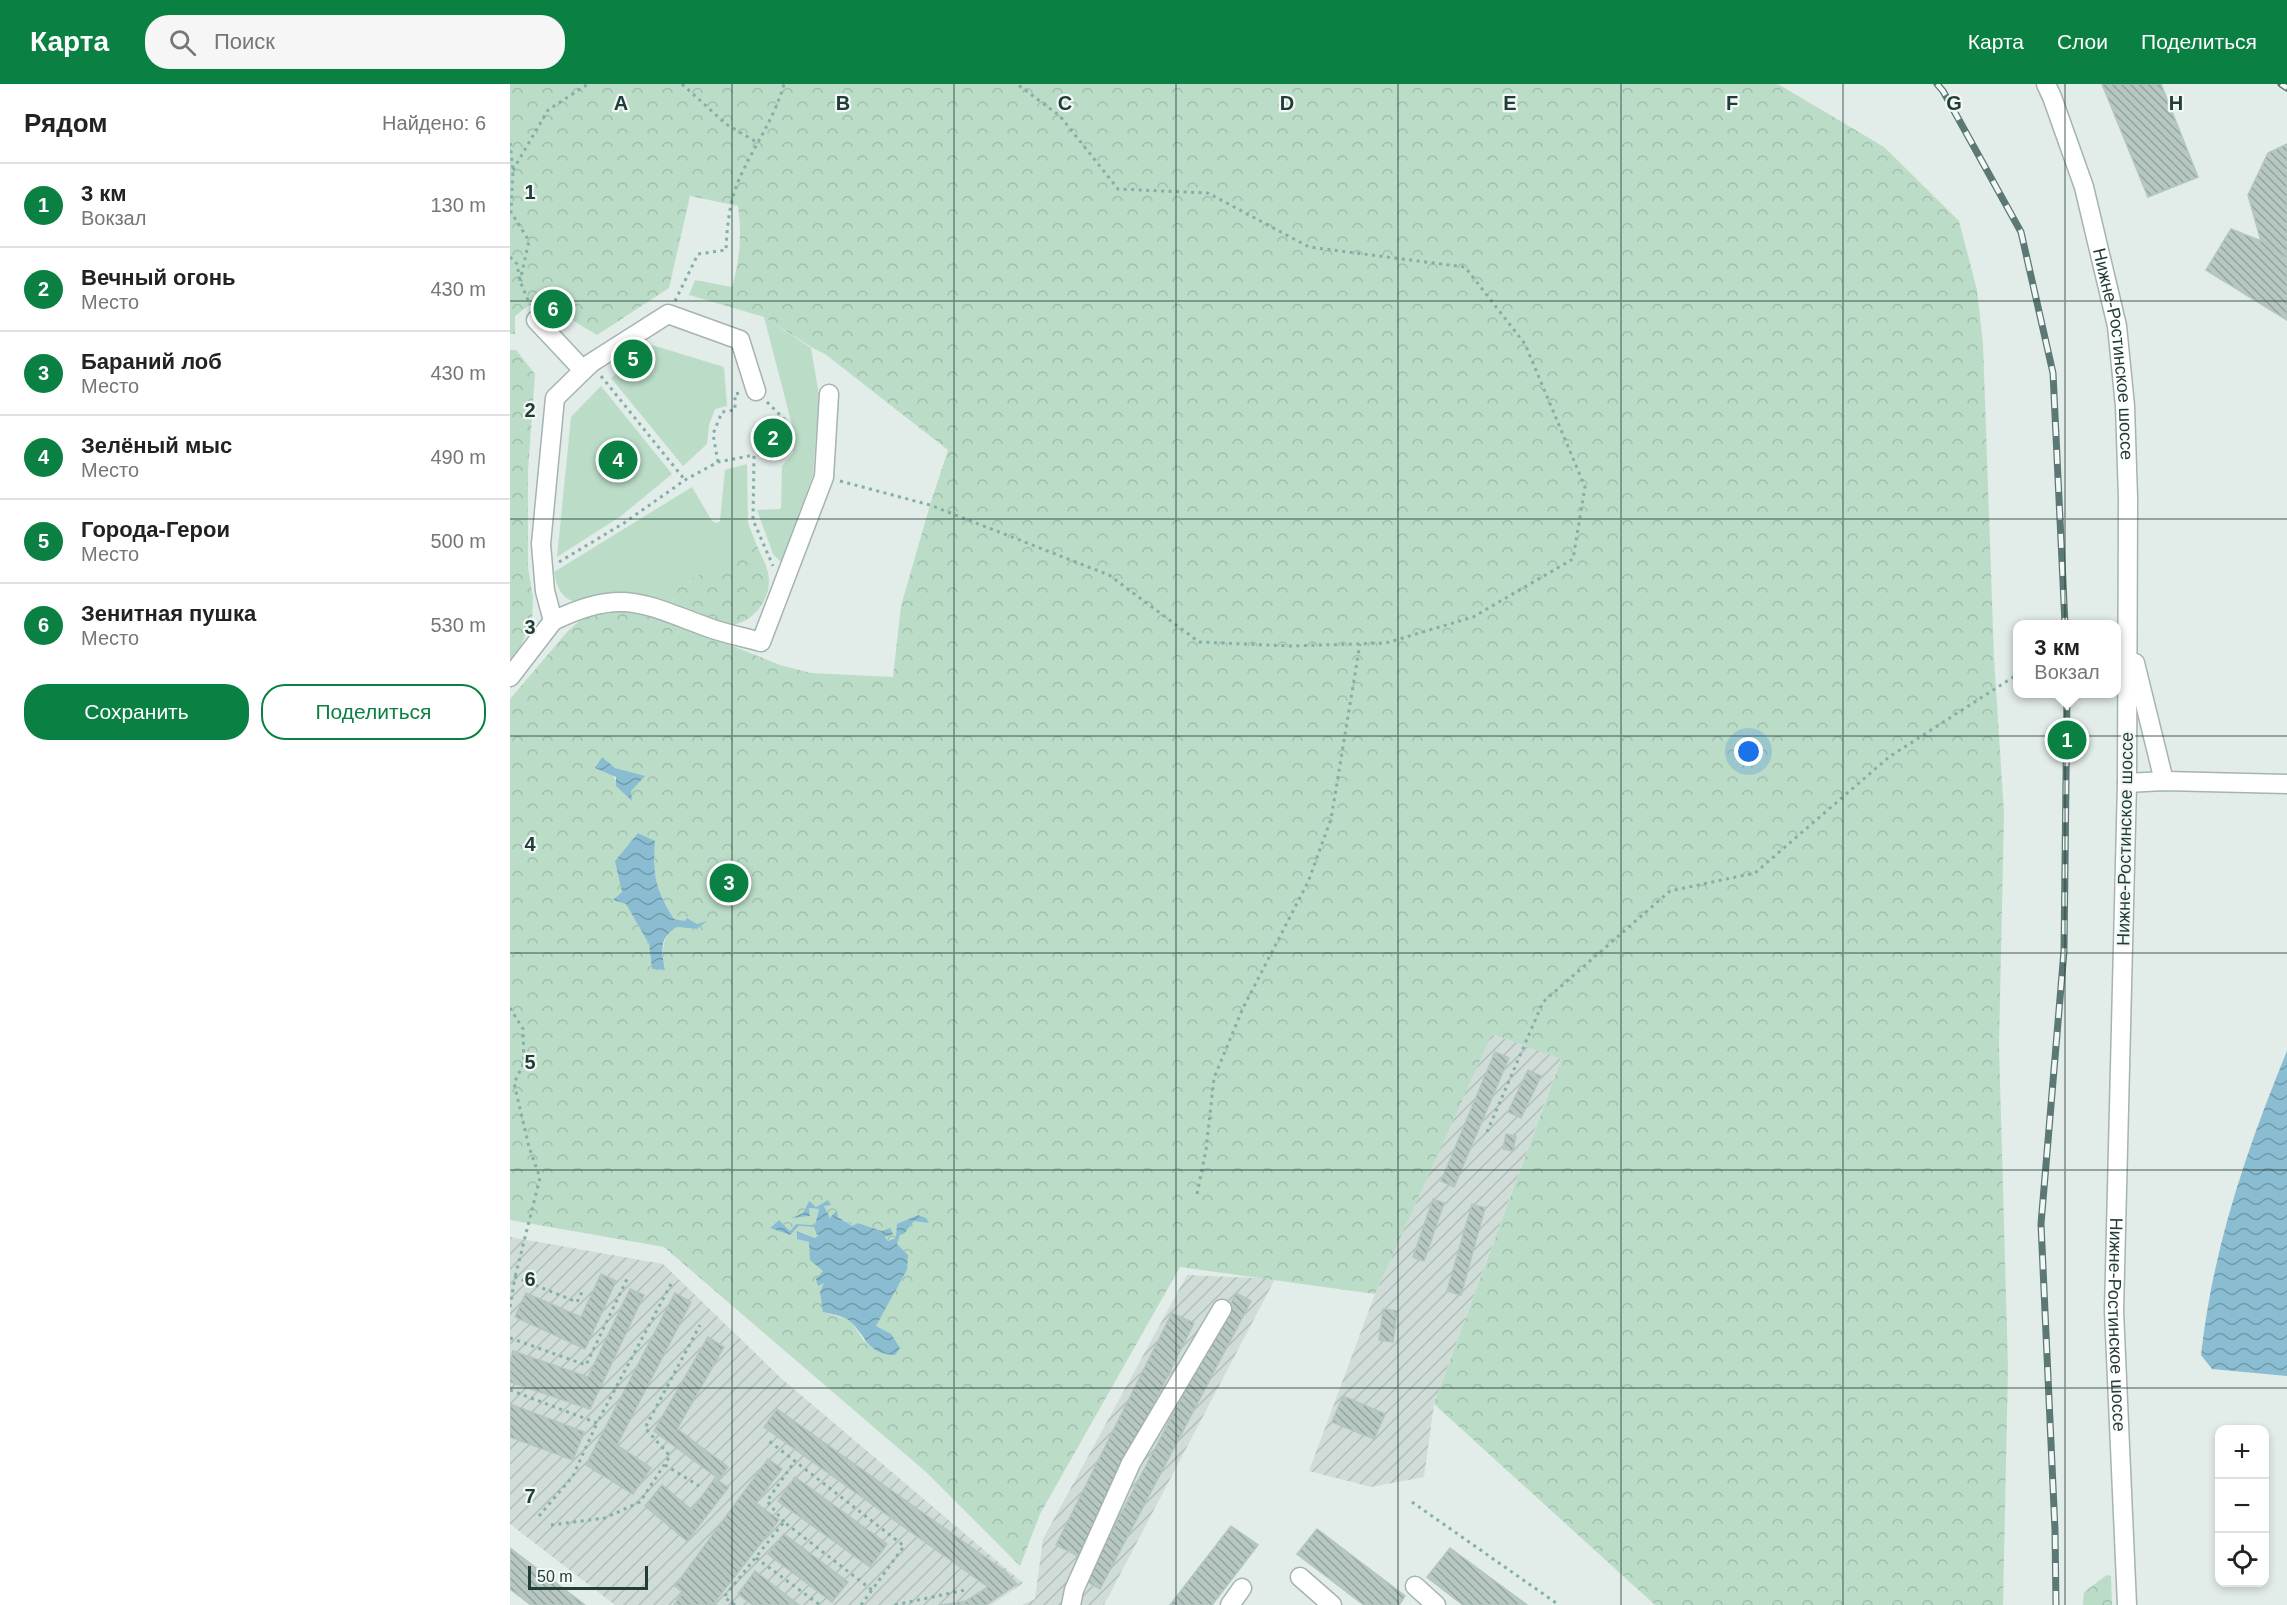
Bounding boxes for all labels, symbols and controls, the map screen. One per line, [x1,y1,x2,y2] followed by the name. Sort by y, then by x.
[145,15,565,69] search box
[30,26,109,57] text: Карта
[166,26,199,59] icon: search
[214,29,275,54] text: Поиск
[1968,30,2024,53] text: Карта
[2057,30,2108,53] text: Слои
[2141,30,2257,53] text: Поделиться
[614,92,628,114] text: A
[836,92,850,114] text: B
[1058,92,1072,114] text: C
[1280,92,1294,114] text: D
[1503,92,1517,114] text: E
[1726,92,1738,114] text: F
[1946,92,1962,114] text: G
[2169,92,2183,114] text: H
[24,108,107,138] text: Рядом
[382,112,486,134] text: Найдено: 6
[81,181,127,206] text: 3 км
[524,181,536,203] text: 1
[38,194,49,216] text: 1
[430,194,486,216] text: 130 m
[81,207,146,229] text: Вокзал
[2089,246,2137,460] street label: Нижне-Ростинское шоссе
[81,265,236,290] text: Вечный огонь
[38,278,49,300] text: 2
[430,278,486,300] text: 430 m
[534,286,573,332] pin: 6
[81,291,139,313] text: Место
[614,336,652,382] pin: 5
[81,349,222,374] text: Бараний лоб
[38,362,49,384] text: 3
[430,362,486,384] text: 430 m
[81,375,139,397] text: Место
[524,399,536,421] text: 2
[754,416,792,460] pin: 2
[81,433,232,458] text: Зелёный мыс
[598,438,638,482] pin: 4
[38,446,49,468] text: 4
[430,446,486,468] text: 490 m
[81,459,139,481] text: Место
[81,517,230,542] text: Города-Герои
[38,530,49,552] text: 5
[430,530,486,552] text: 500 m
[81,543,139,565] text: Место
[81,601,256,626] text: Зенитная пушка
[38,614,49,636] text: 6
[430,614,486,636] text: 530 m
[524,616,536,638] text: 3
[2013,620,2121,698] popup
[81,627,139,649] text: Место
[2034,635,2080,660] text: 3 км
[2034,661,2100,683] text: Вокзал
[24,684,249,740] button: Сохранить
[261,684,486,740] button: Поделиться
[2048,718,2086,762] pin: 1
[2113,732,2137,946] street label: Нижне-Ростинское шоссе
[1734,737,1763,766] your location
[524,833,536,855] text: 4
[710,860,748,906] pin: 3
[524,1051,536,1073] text: 5
[2104,1217,2129,1432] street label: Нижне-Ростинское шоссе
[524,1268,536,1290] text: 6
[2215,1425,2269,1587] map controls
[2215,1425,2269,1479] button: +
[2215,1479,2269,1533] button: −
[524,1485,536,1507] text: 7
[2215,1533,2269,1587] button: locate
[528,1563,648,1590] scale bar
[537,1568,573,1585] text: 50 m

